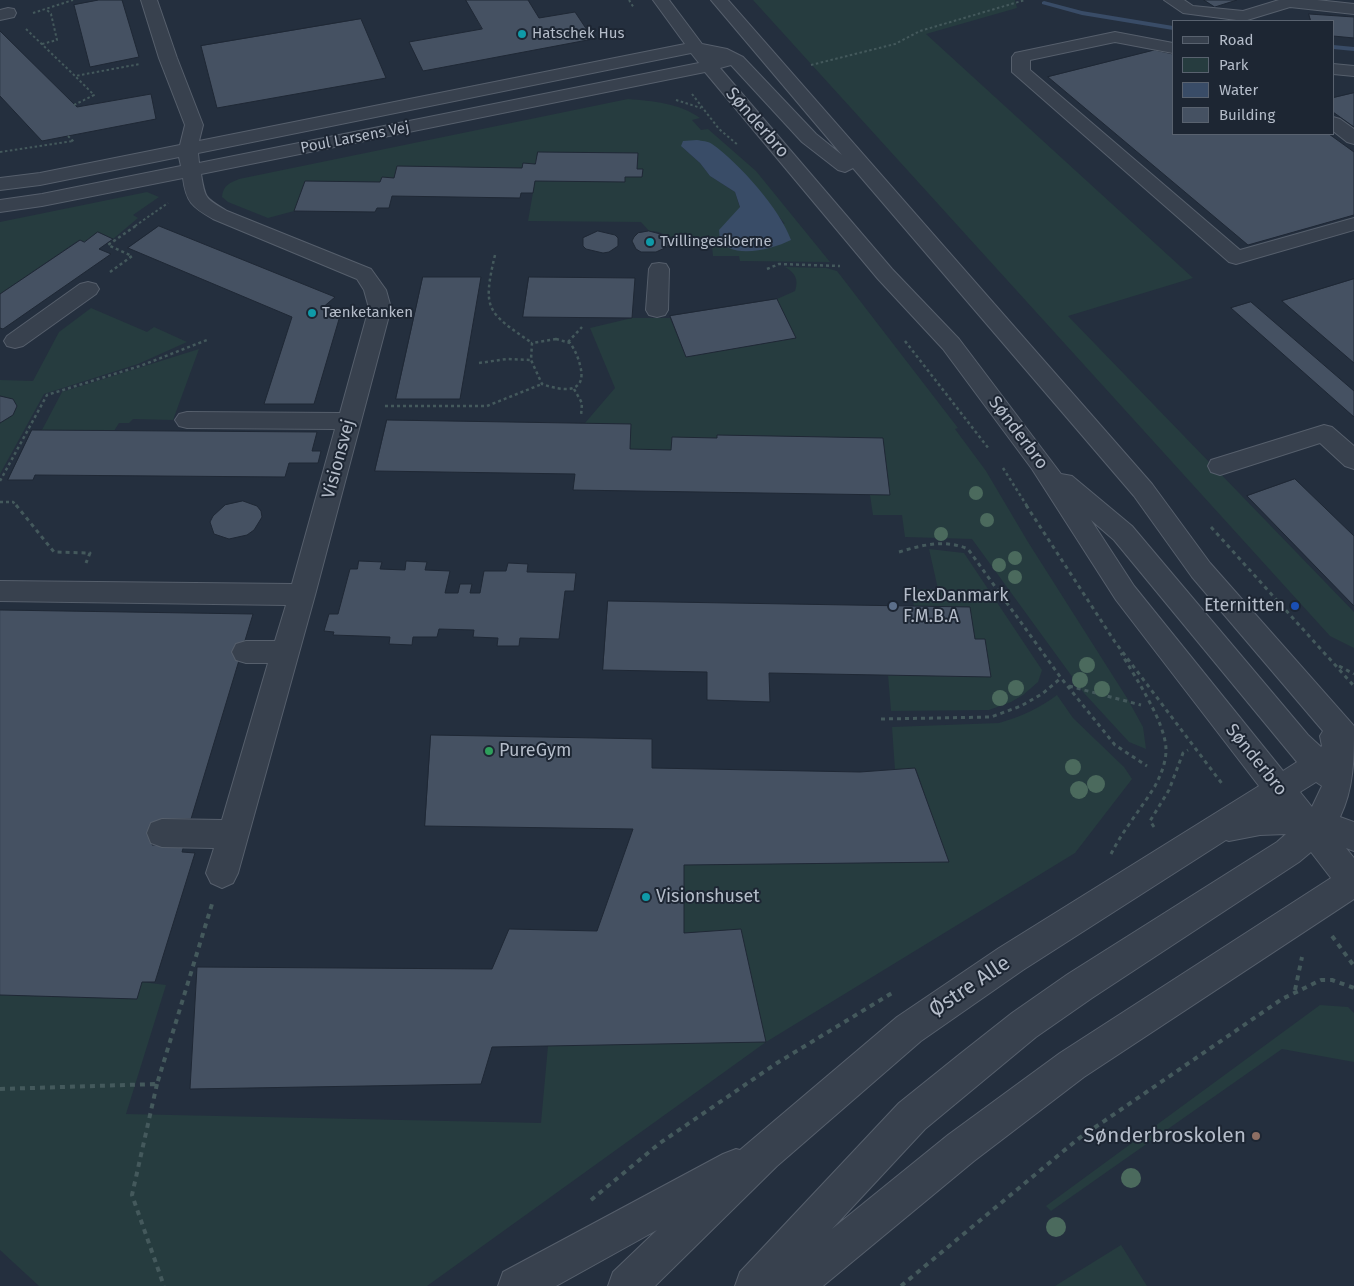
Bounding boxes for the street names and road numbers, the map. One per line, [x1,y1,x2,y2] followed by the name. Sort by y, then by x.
[721,83,793,163] street label: Sønderbro
[299,119,411,157] street label: Poul Larsens Vej
[983,392,1053,474] street label: Sønderbro
[318,417,360,501] street label: Visionsvej
[1221,720,1291,800] street label: Sønderbro
[925,951,1015,1023] street label: Østre Alle

